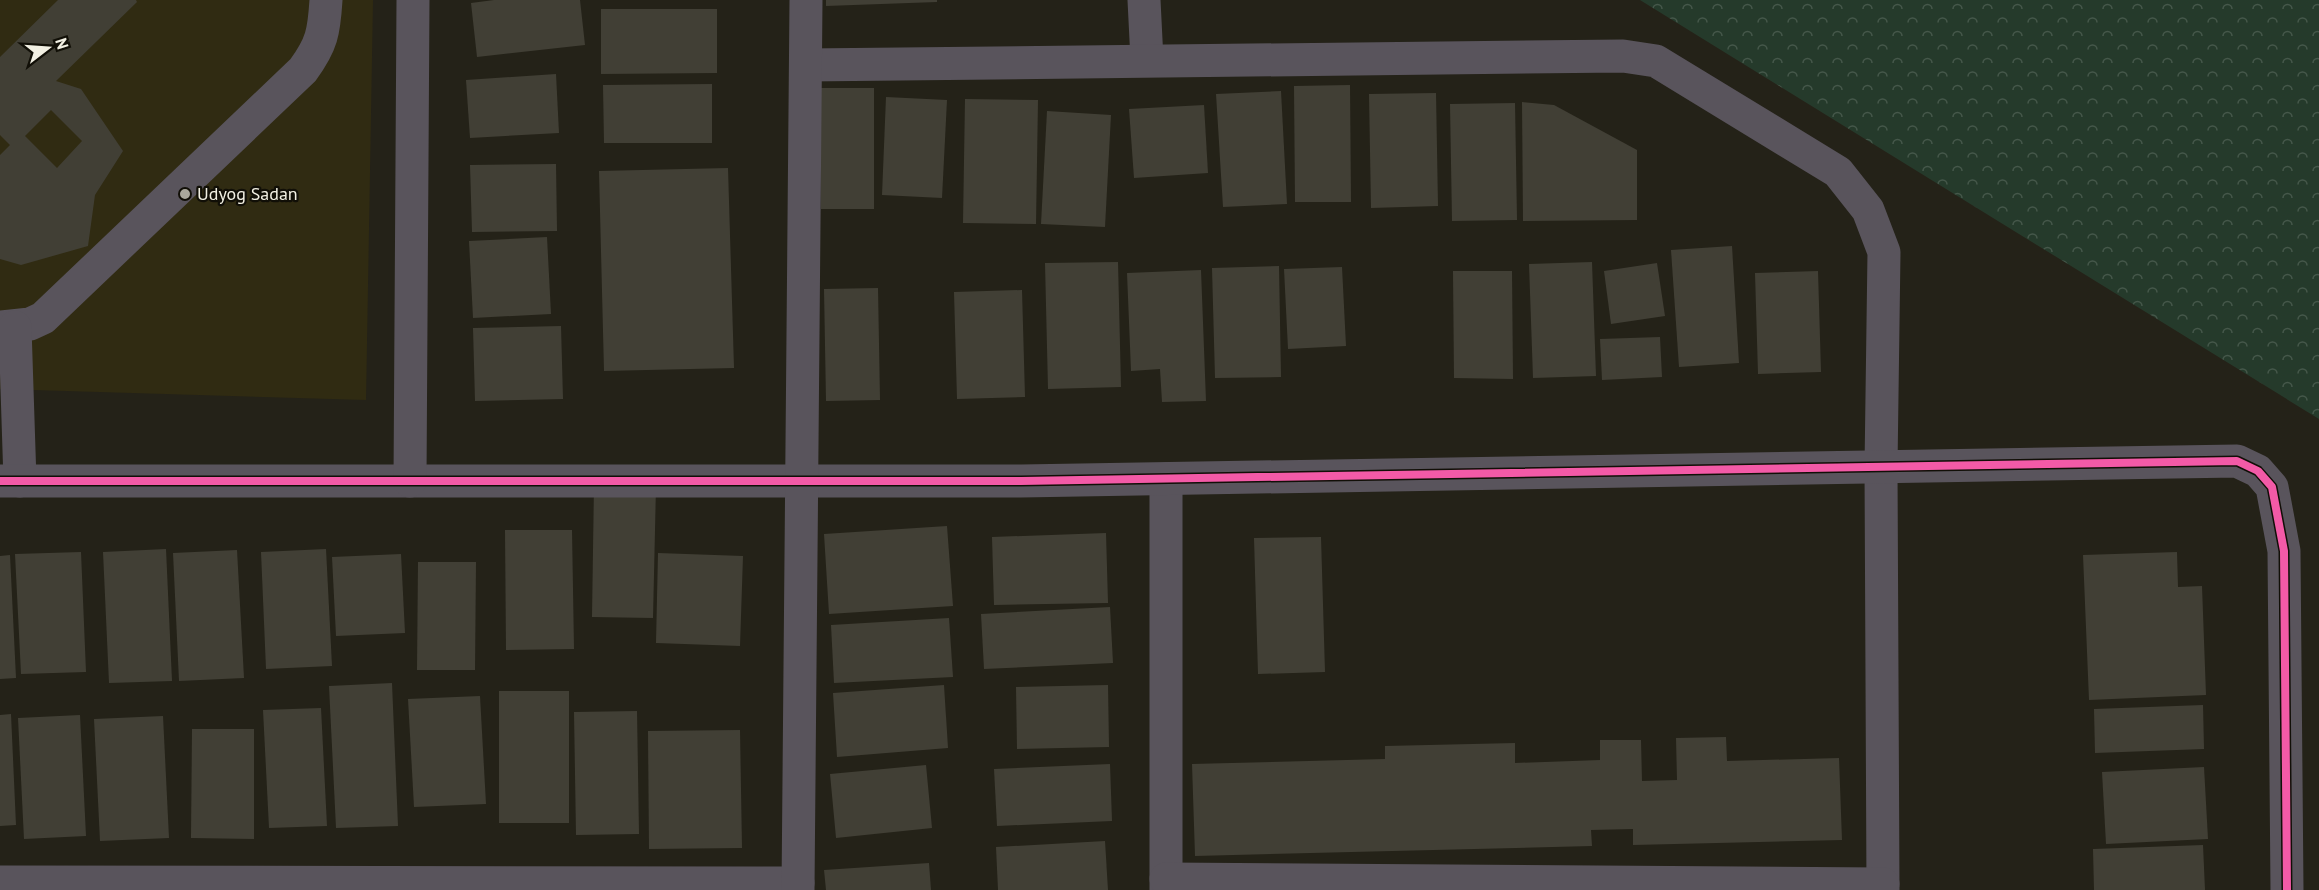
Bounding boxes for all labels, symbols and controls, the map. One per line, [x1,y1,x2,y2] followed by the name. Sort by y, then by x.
[18,18,78,78] north arrow
[51,36,73,52] text: N
[197,182,298,205] place label: Udyog Sadan
[178,187,192,201] marker: Udyog Sadan

